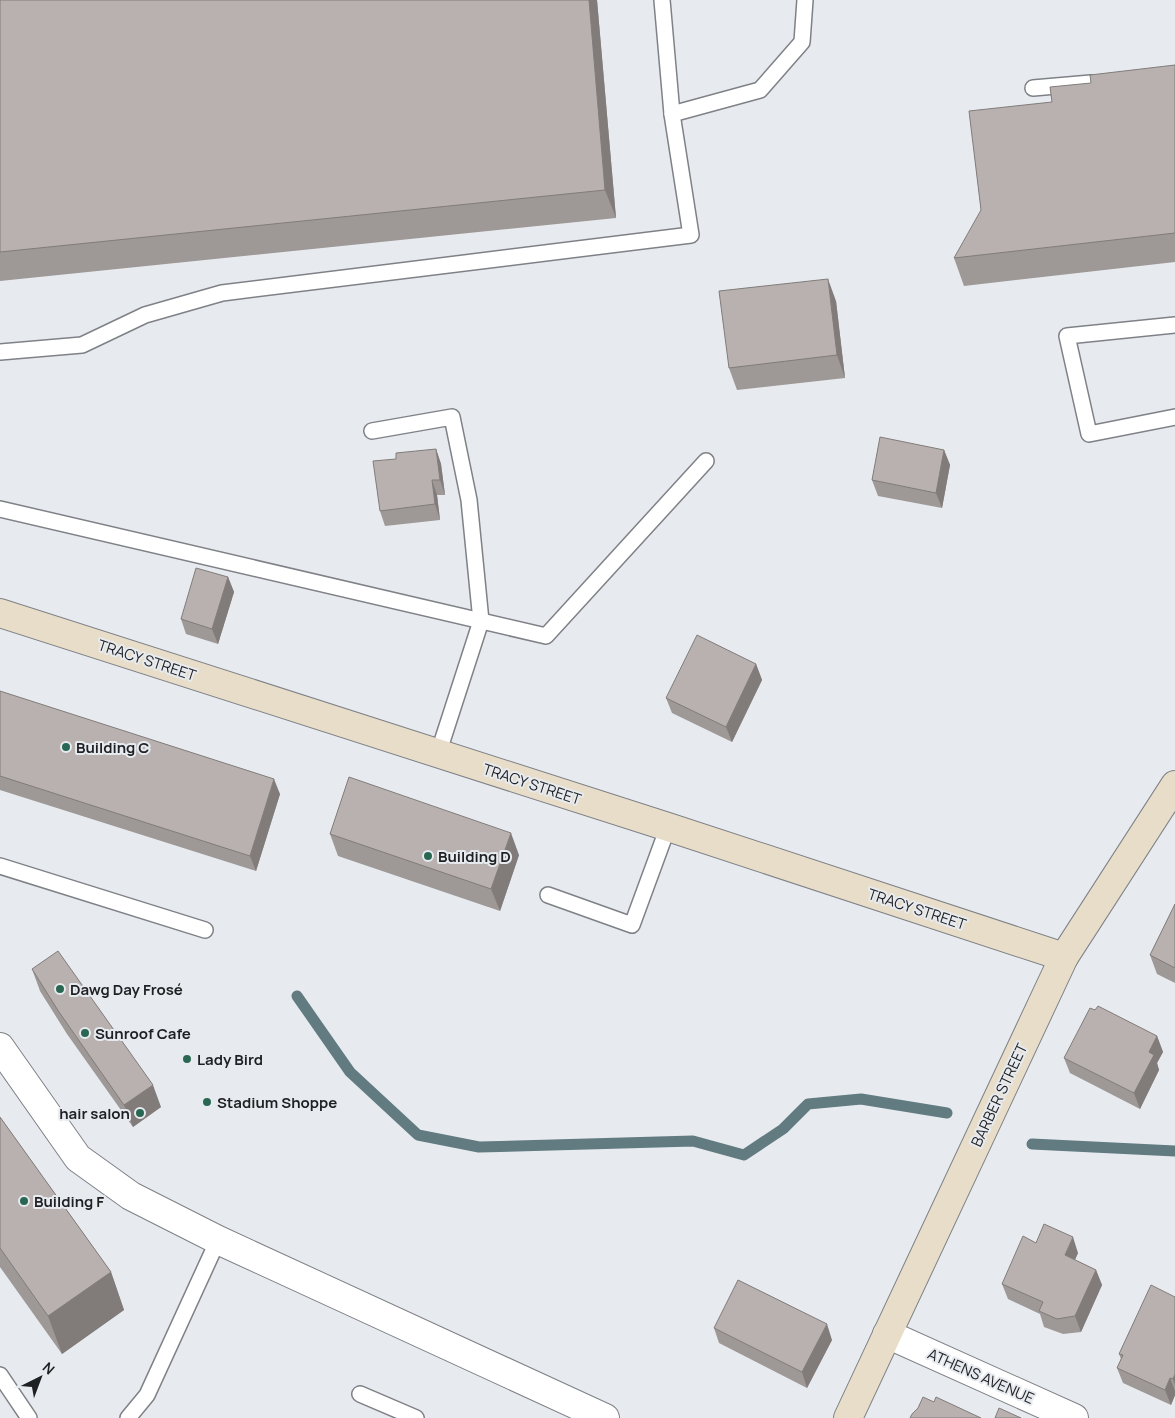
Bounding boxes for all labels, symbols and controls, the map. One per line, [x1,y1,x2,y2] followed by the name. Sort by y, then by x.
[95,634,199,686] street label: TRACY STREET
[76,737,149,758] place label: Building C
[60,741,72,753] marker: Building C
[480,758,584,810] street label: TRACY STREET
[438,846,511,867] place label: Building D
[422,850,434,862] marker: Building D
[865,883,969,935] street label: TRACY STREET
[70,979,183,1000] place label: Dawg Day Frosé
[54,983,66,995] marker: Dawg Day Frosé
[95,1023,191,1044] place label: Sunroof Cafe
[79,1027,91,1039] marker: Sunroof Cafe
[966,1040,1032,1150] street label: BARBER STREET
[197,1049,263,1070] place label: Lady Bird
[181,1053,193,1065] marker: Lady Bird
[217,1092,337,1113] place label: Stadium Shoppe
[201,1096,213,1108] marker: Stadium Shoppe
[59,1103,130,1124] place label: hair salon
[134,1107,146,1119] marker: hair salon
[34,1191,104,1212] place label: Building F
[18,1195,30,1207] marker: Building F
[925,1343,1037,1409] street label: ATHENS AVENUE
[15,1353,65,1403] north arrow
[39,1358,59,1378] text: N

